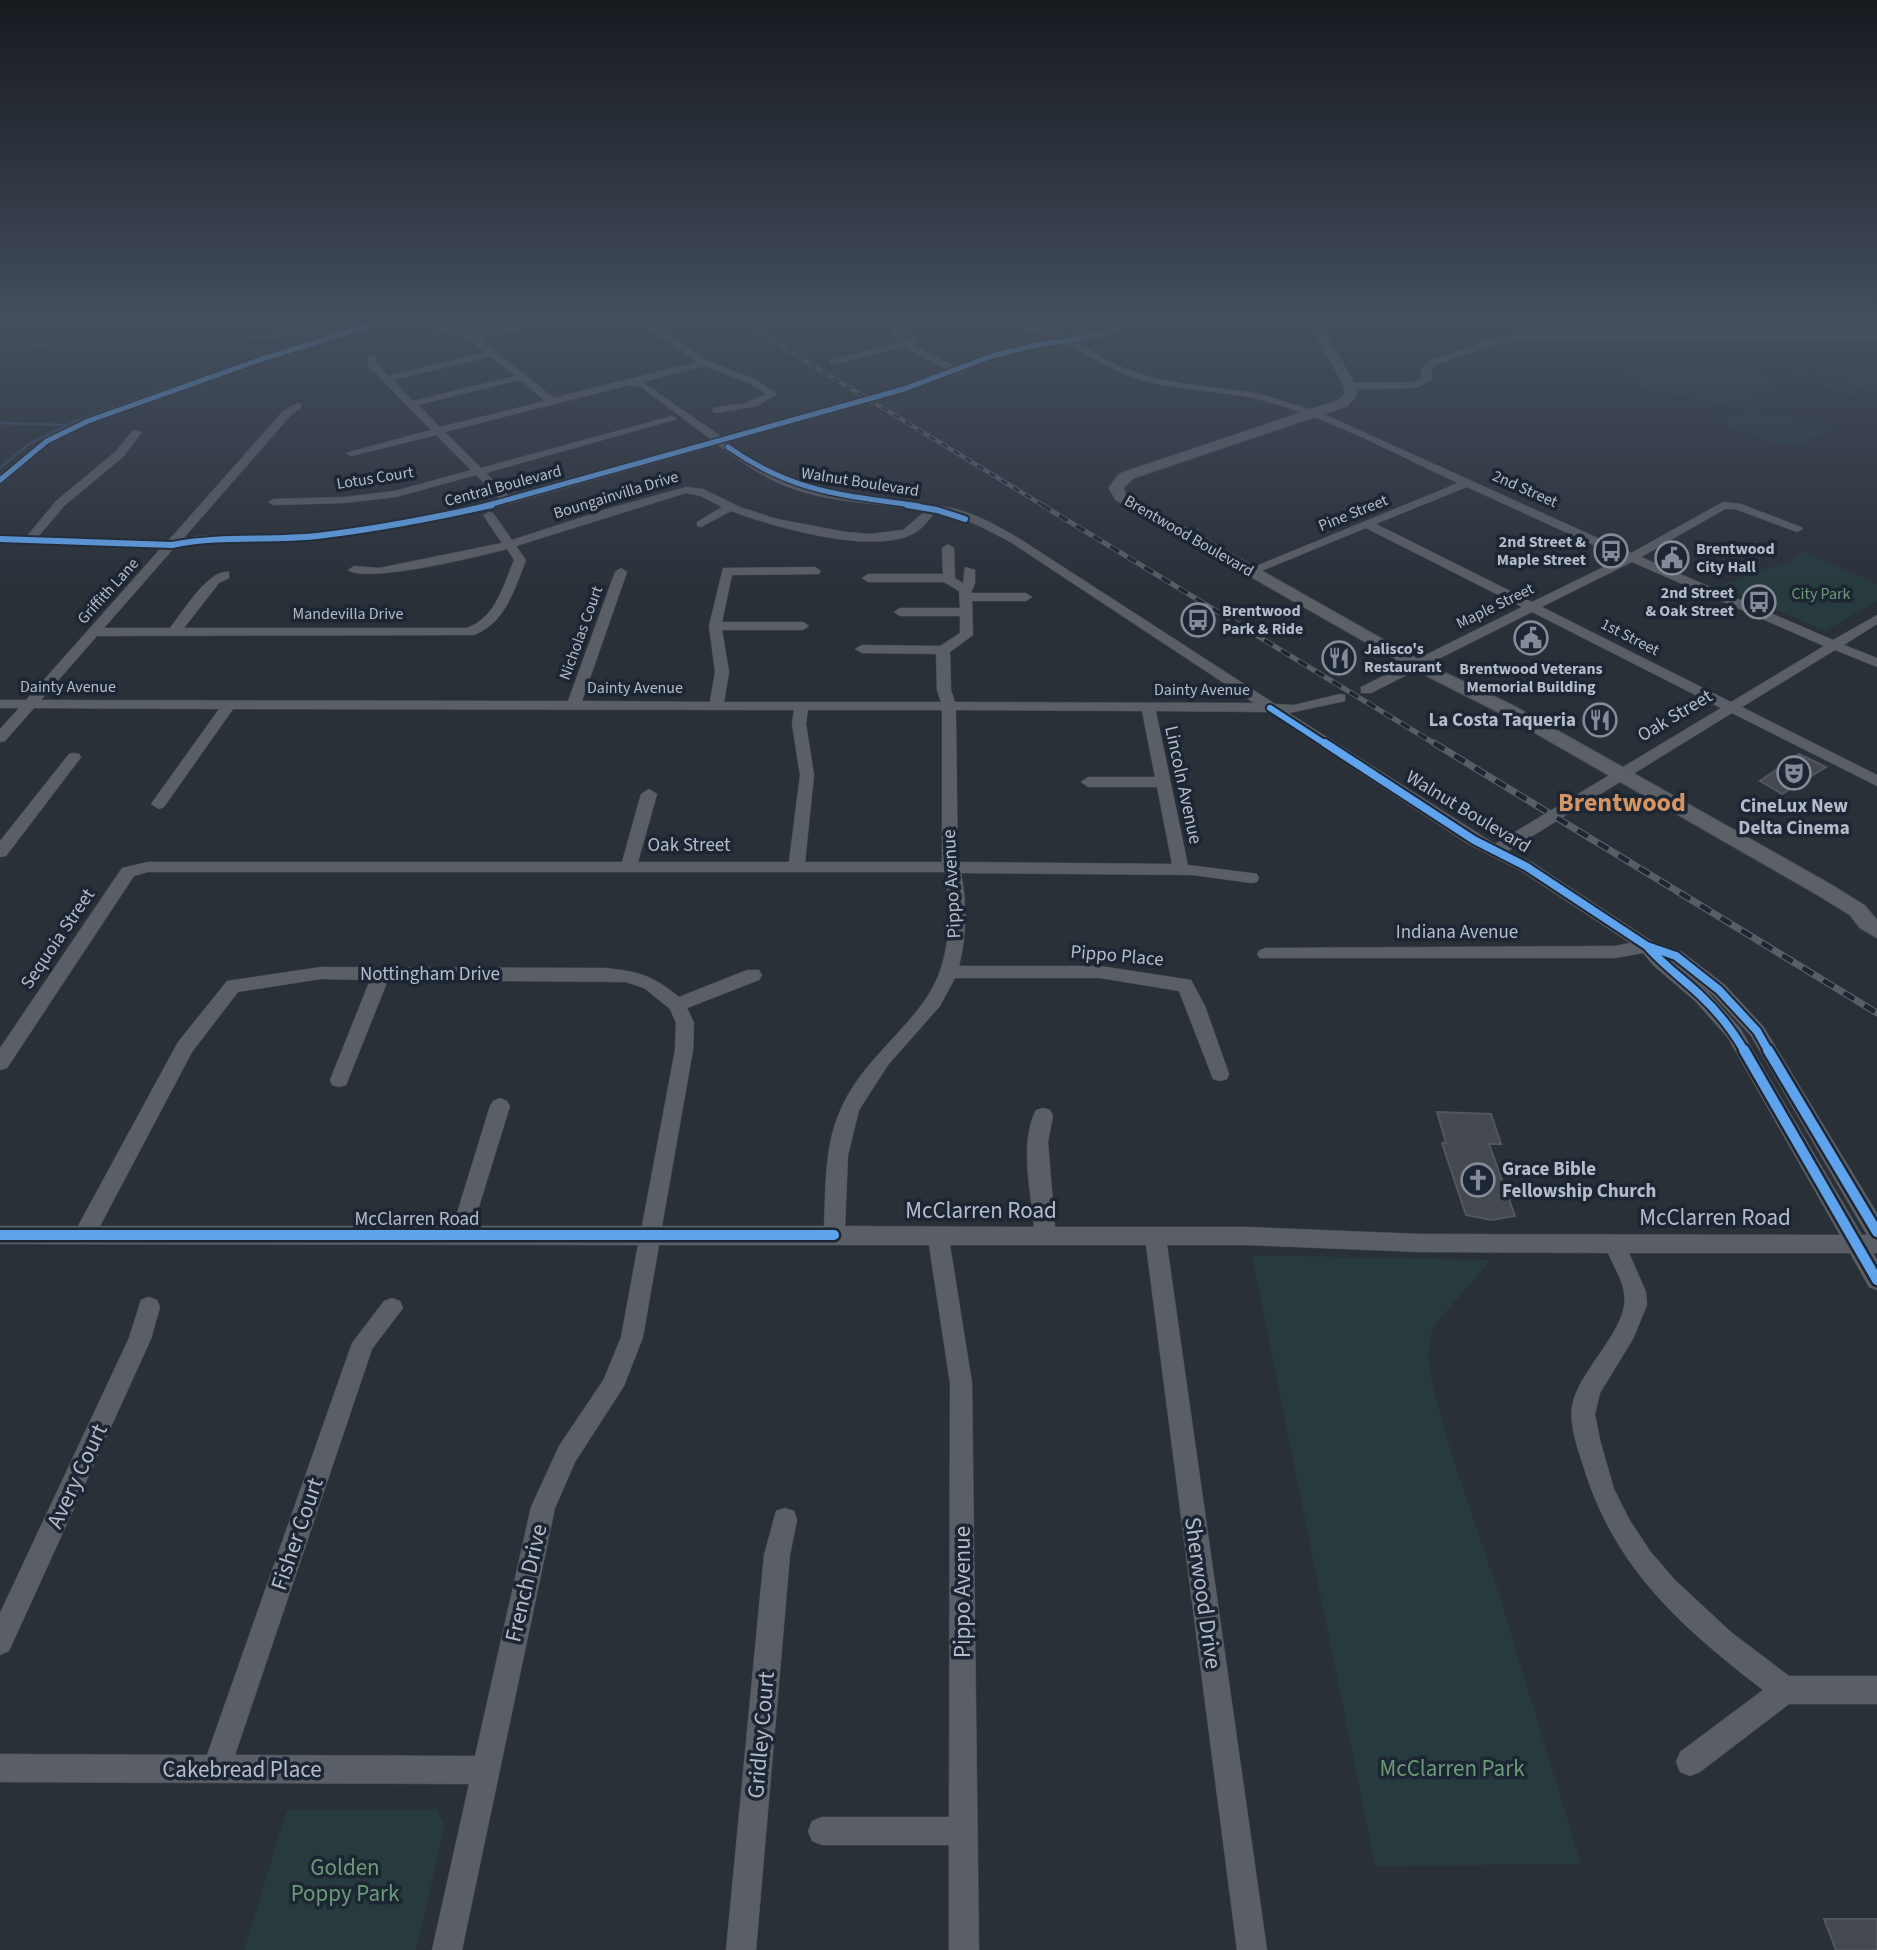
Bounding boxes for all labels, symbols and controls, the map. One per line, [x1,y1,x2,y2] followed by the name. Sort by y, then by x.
[442,460,564,512] street label: Central Boulevard
[335,461,416,495] street label: Lotus Court
[800,462,920,502] street label: Walnut Boulevard
[1489,465,1561,513] street label: 2nd Street
[551,466,681,524] street label: Boungainvilla Drive
[1315,489,1391,537] street label: Pine Street
[1120,490,1258,582] street label: Brentwood Boulevard
[1497,531,1586,571] place label: 2nd Street & Maple Street
[1592,532,1630,570] bus stop icon: 2nd Street & Maple Street
[1696,538,1775,578] place label: Brentwood City Hall
[1653,539,1691,577] public building icon: Brentwood City Hall
[72,553,144,629] street label: Griffith Lane
[1452,577,1538,634] street label: Maple Street
[554,582,608,683] street label: Nicholas Court
[1645,582,1734,622] place label: 2nd Street & Oak Street
[1740,583,1778,621] bus stop icon: 2nd Street & Oak Street
[1791,583,1851,605] park label: City Park
[1222,600,1303,640] place label: Brentwood Park & Ride
[1179,601,1217,639] bus stop icon: Brentwood Park & Ride
[293,603,403,625] street label: Mandevilla Drive
[1597,613,1664,661] street label: 1st Street
[1512,619,1550,657] public building icon: Brentwood Veterans Memorial Building
[1364,638,1442,678] place label: Jalisco's Restaurant
[1320,639,1358,677] restaurant icon: Jalisco's Restaurant
[1459,658,1603,698] place label: Brentwood Veterans Memorial Building
[20,676,116,698] street label: Dainty Avenue
[587,677,683,699] street label: Dainty Avenue
[1154,679,1250,701] street label: Dainty Avenue
[1632,683,1718,749] street label: Oak Street
[1581,701,1619,739] restaurant icon: La Costa Taqueria
[1428,707,1576,734] place label: La Costa Taqueria
[1157,723,1209,847] street label: Lincoln Avenue
[1775,754,1813,792] theatre icon: CineLux New Delta Cinema
[1401,764,1535,860] street label: Walnut Boulevard
[1558,784,1686,821] district label: Brentwood
[1738,793,1850,842] place label: CineLux New Delta Cinema
[936,829,968,939] street label: Pippo Avenue
[648,832,731,859] street label: Oak Street
[14,883,102,995] street label: Sequoia Street
[1396,919,1518,946] street label: Indiana Avenue
[1069,938,1165,974] street label: Pippo Place
[360,961,500,988] street label: Nottingham Drive
[1502,1156,1656,1205] place label: Grace Bible Fellowship Church
[1459,1161,1497,1199] church icon: Grace Bible Fellowship Church
[905,1194,1057,1227] street label: McClarren Road
[1639,1201,1791,1234] street label: McClarren Road
[354,1206,480,1233] street label: McClarren Road
[38,1418,116,1534] street label: Avery Court
[262,1473,332,1595] street label: Fisher Court
[1176,1515,1230,1671] street label: Sherwood Drive
[496,1521,556,1645] street label: French Drive
[946,1526,979,1658] street label: Pippo Avenue
[739,1670,783,1800] street label: Gridley Court
[1379,1752,1525,1785] park label: McClarren Park
[162,1753,322,1786] street label: Cakebread Place
[291,1851,400,1910] park label: Golden Poppy Park

